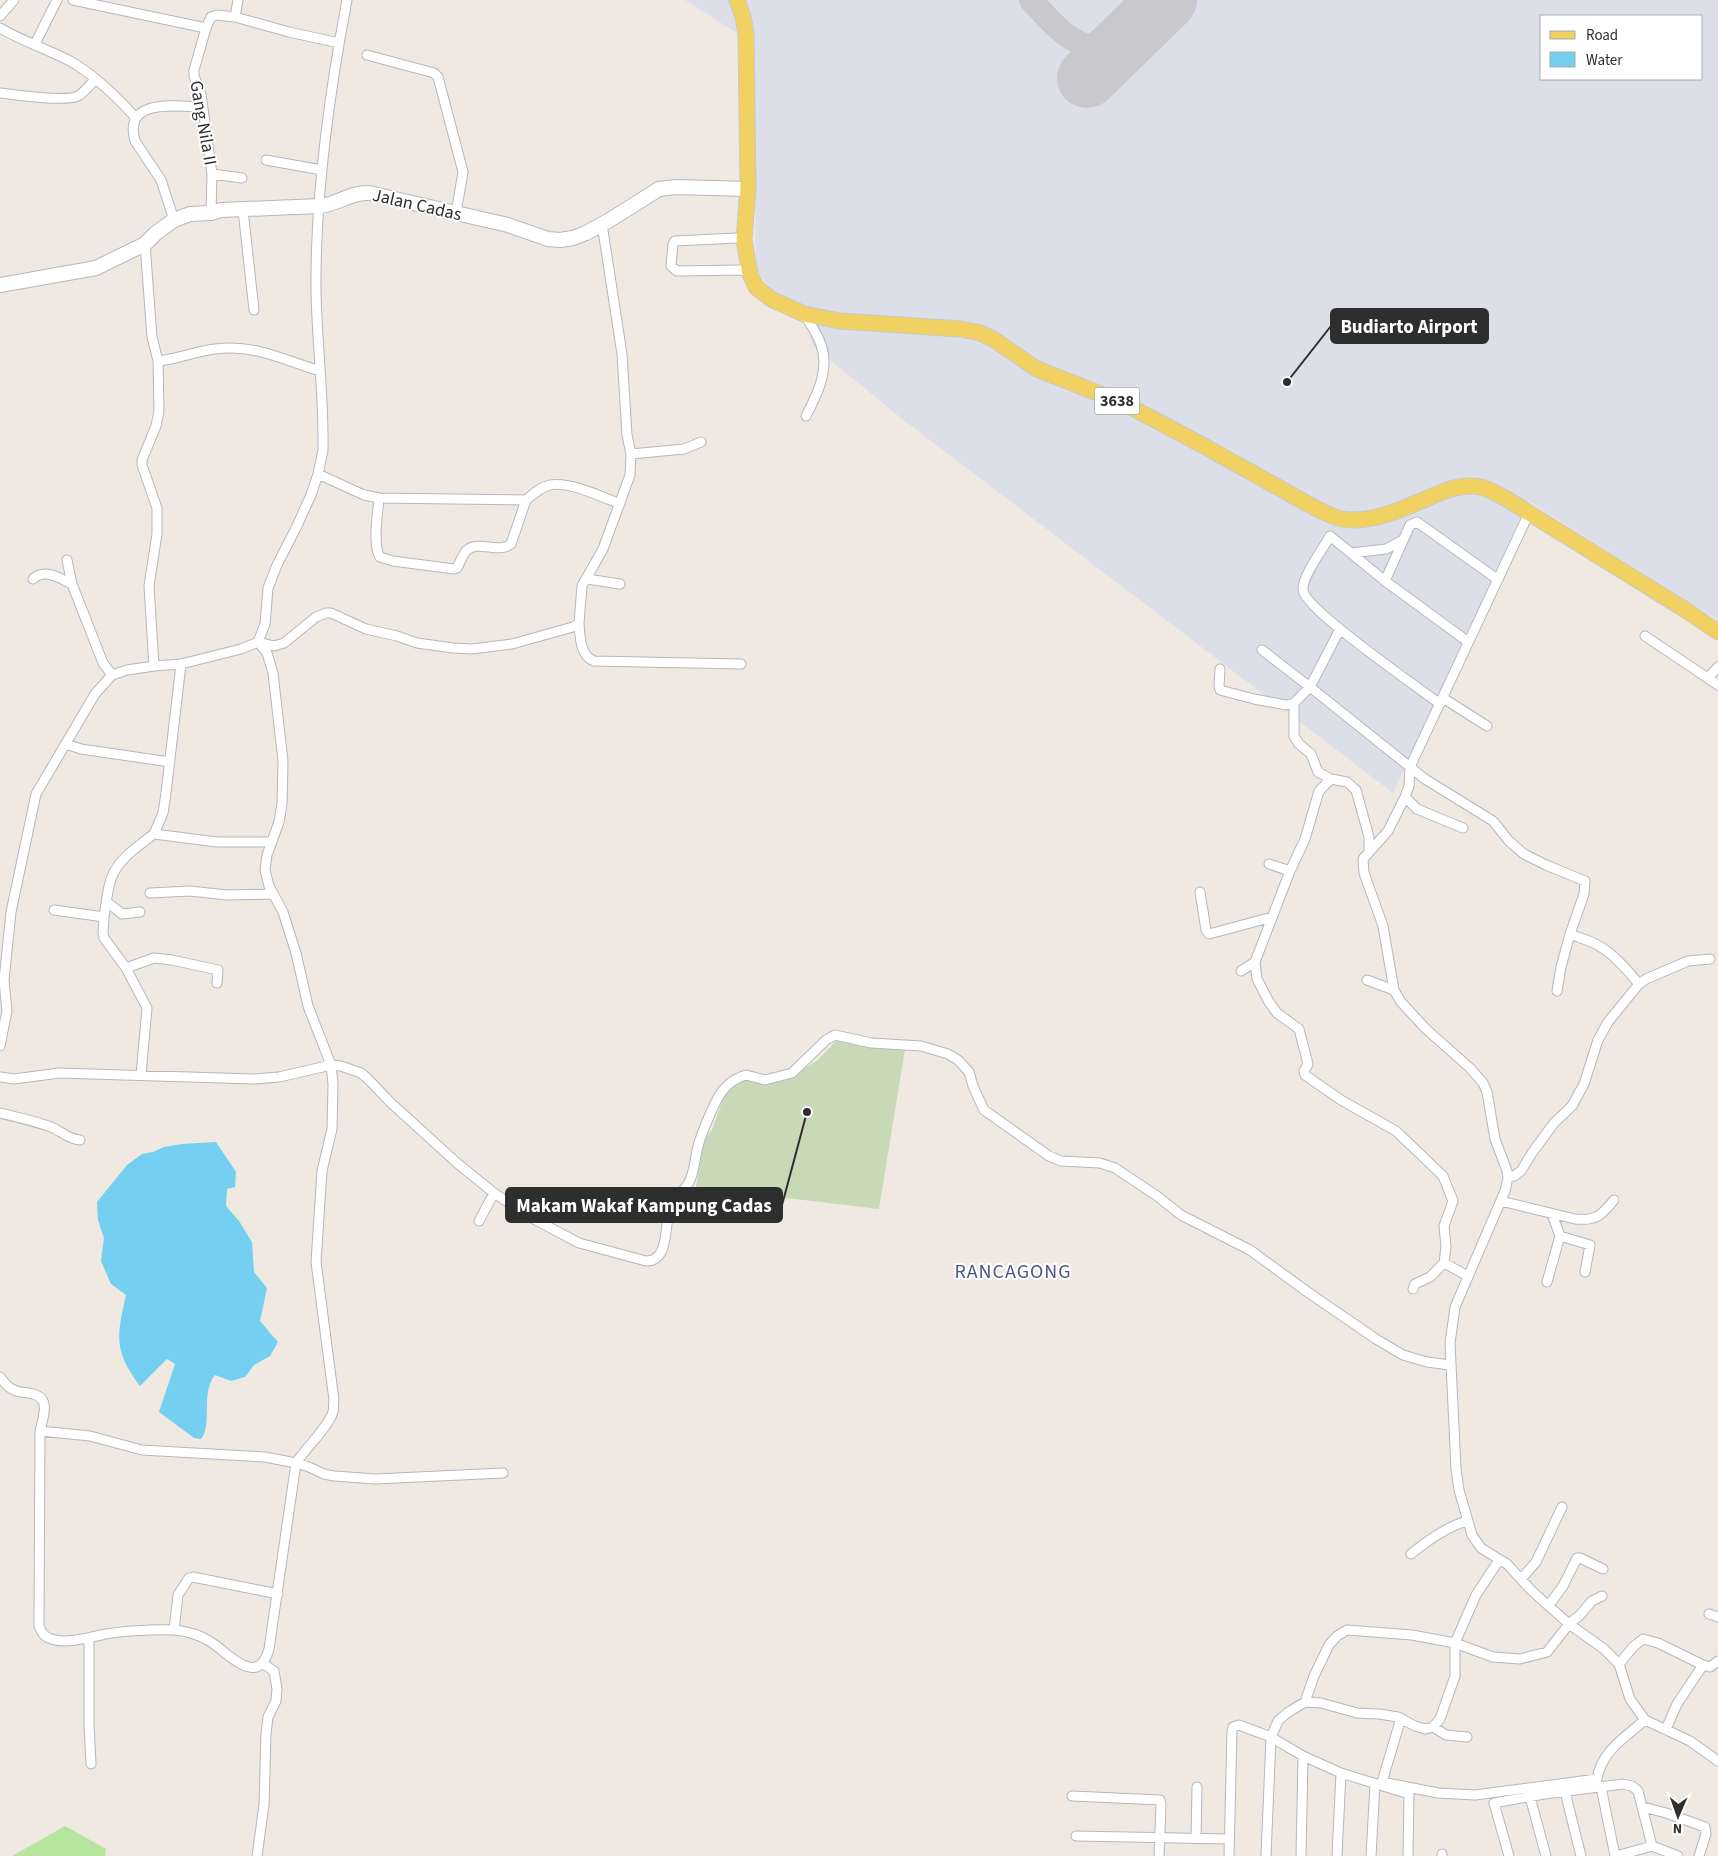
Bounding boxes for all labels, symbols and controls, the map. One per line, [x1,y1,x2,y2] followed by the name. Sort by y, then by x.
[1540,15,1703,80] legend
[1586,25,1618,46] text: Road
[1586,50,1623,71] text: Water
[183,79,223,167] street label: Gang Nila II
[370,183,464,227] street label: Jalan Cadas
[1331,309,1488,343] callout: Budiarto Airport
[1340,314,1478,341] text: Budiarto Airport
[1094,388,1140,414] road number: 3638
[506,1188,782,1222] callout: Makam Wakaf Kampung Cadas
[516,1193,772,1220] text: Makam Wakaf Kampung Cadas
[954,1258,1072,1286] district label: RANCAGONG
[1653,1791,1703,1841] north arrow
[1673,1818,1683,1838] text: N

